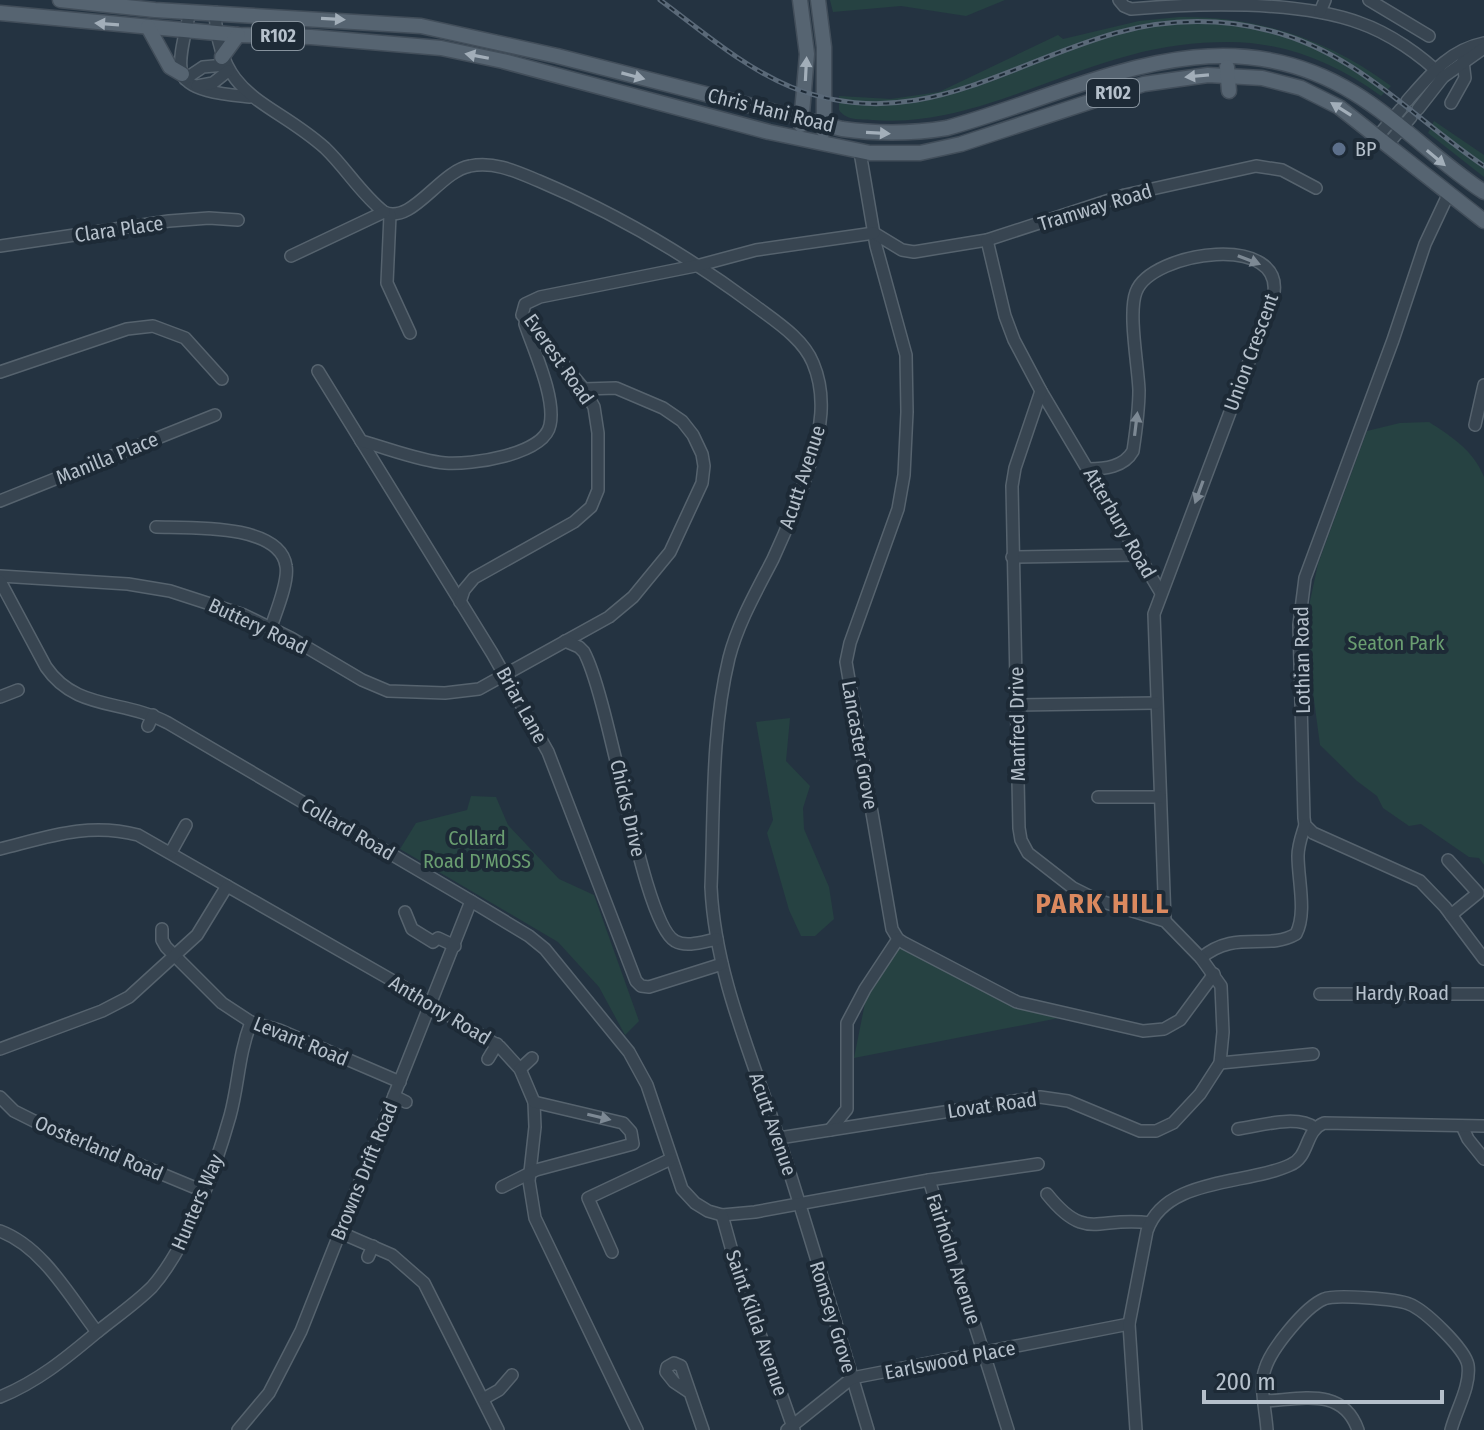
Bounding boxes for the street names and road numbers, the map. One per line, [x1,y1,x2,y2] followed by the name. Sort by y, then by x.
[252,22,304,50] road number: R102
[1087,79,1139,107] road number: R102
[705,83,837,137] street label: Chris Hani Road
[1035,178,1155,236] street label: Tramway Road
[73,211,165,247] street label: Clara Place
[1219,290,1283,414] street label: Union Crescent
[519,309,599,409] street label: Everest Road
[774,422,830,532] street label: Acutt Avenue
[52,427,162,489] street label: Manilla Place
[1079,464,1161,582] street label: Atterbury Road
[205,593,311,659] street label: Buttery Road
[1289,606,1315,714] street label: Lothian Road
[491,663,553,747] street label: Briar Lane
[1004,666,1030,782] street label: Manfred Drive
[837,679,883,811] street label: Lancaster Grove
[605,757,651,859] street label: Chicks Drive
[297,793,399,865] street label: Collard Road
[385,970,495,1050] street label: Anthony Road
[1355,981,1449,1005] street label: Hardy Road
[250,1011,352,1071] street label: Levant Road
[744,1069,802,1179] street label: Acutt Avenue
[946,1087,1038,1123] street label: Lovat Road
[325,1098,403,1244] street label: Browns Drift Road
[31,1110,167,1186] street label: Oosterland Road
[166,1150,228,1254] street label: Hunters Way
[922,1191,986,1327] street label: Fairholm Avenue
[721,1247,793,1399] street label: Saint Kilda Avenue
[805,1258,861,1376] street label: Romsey Grove
[883,1336,1017,1384] street label: Earlswood Place

